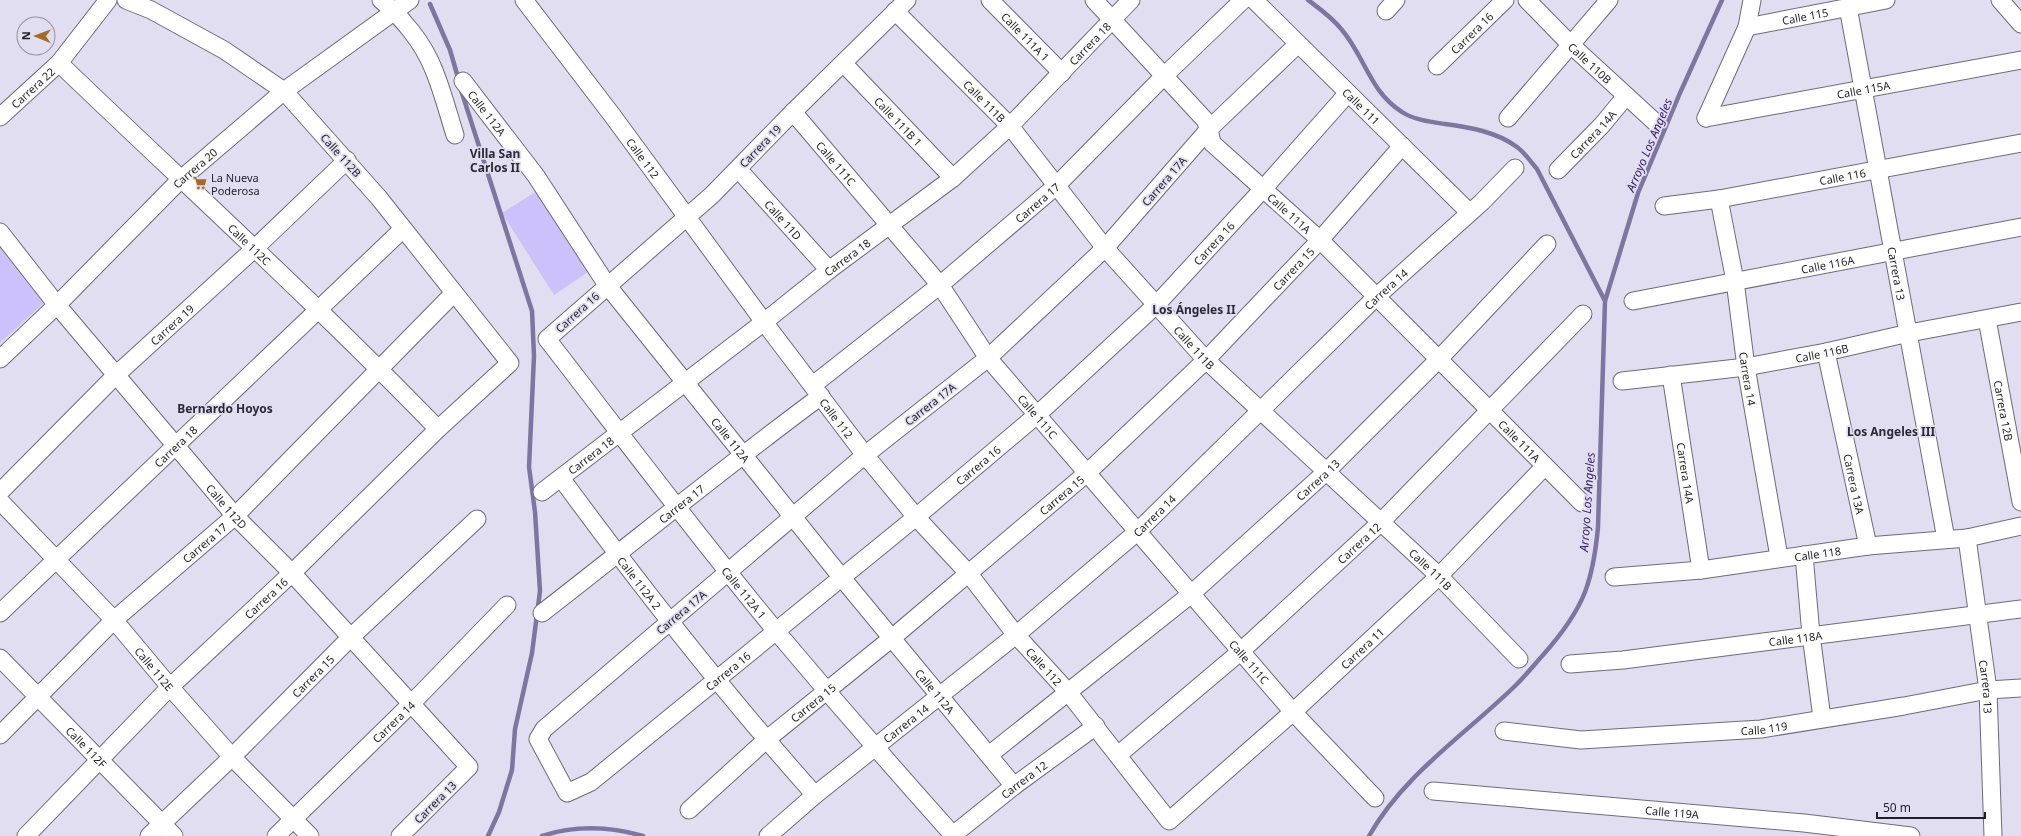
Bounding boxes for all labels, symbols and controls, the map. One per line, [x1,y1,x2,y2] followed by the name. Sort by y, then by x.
[1781,4,1829,28] street label: Calle 115
[1447,8,1496,57] street label: Carrera 16
[998,9,1053,64] street label: Calle 111A 1
[16,16,56,56] north arrow
[1065,19,1114,68] street label: Carrera 18
[18,31,33,40] text: N
[1565,39,1615,86] street label: Calle 110B
[7,63,58,111] street label: Carrera 22
[960,76,1009,125] street label: Calle 111B
[1836,77,1892,101] street label: Calle 115A
[1340,84,1383,128] street label: Calle 111
[465,87,510,139] street label: Calle 112A
[871,93,926,149] street label: Calle 111B 1
[1621,96,1676,195] water label: Arroyo Los Angeles
[1566,106,1620,161] street label: Carrera 14A
[736,121,784,171] street label: Carrera 19
[317,130,365,180] street label: Calle 112B
[624,135,663,181] street label: Calle 112
[813,138,860,188] street label: Calle 111C
[169,144,220,191] street label: Carrera 20
[470,145,520,176] district label: Villa San Carlos II
[1138,152,1190,209] street label: Carrera 17A
[1818,164,1867,188] street label: Calle 116
[211,170,260,198] place label: La Nueva Poderosa
[192,175,208,191] supermarket icon: La Nueva Poderosa
[1011,179,1062,226] street label: Carrera 17
[1265,189,1315,237] street label: Calle 111A
[762,196,805,243] street label: Calle 11D
[1190,218,1237,268] street label: Carrera 16
[225,220,275,268] street label: Calle 112C
[820,235,873,279] street label: Carrera 18
[1269,244,1317,293] street label: Carrera 15
[1885,246,1909,302] street label: Carrera 13
[1800,251,1856,276] street label: Calle 116A
[1360,264,1411,312] street label: Carrera 14
[552,288,602,336] street label: Carrera 16
[147,300,197,348] street label: Carrera 19
[1152,301,1236,318] district label: Los Ángeles II
[1171,322,1218,372] street label: Calle 111B
[1794,340,1850,365] street label: Calle 116B
[1737,351,1760,407] street label: Carrera 14
[901,379,959,429] street label: Carrera 17A
[1991,379,2017,442] street label: Carrera 12B
[1015,391,1061,441] street label: Calle 111C
[817,395,857,441] street label: Calle 112
[177,400,273,417] district label: Bernardo Hoyos
[708,414,754,466] street label: Calle 112A
[1496,416,1545,466] street label: Calle 111A
[150,422,200,470] street label: Carrera 18
[1847,423,1935,440] district label: Los Angeles III
[564,432,617,477] street label: Carrera 18
[1674,441,1698,505] street label: Carrera 14A
[952,442,1003,488] street label: Carrera 16
[1575,452,1599,553] water label: Arroyo Los Angeles
[1841,452,1869,516] street label: Carrera 13A
[1292,456,1342,503] street label: Carrera 13
[1036,471,1087,518] street label: Carrera 15
[203,481,251,532] street label: Calle 112D
[655,481,707,526] street label: Carrera 17
[1129,490,1179,540] street label: Carrera 14
[179,519,230,566] street label: Carrera 17
[1334,519,1384,567] street label: Carrera 12
[1793,543,1842,564] street label: Calle 118
[1406,545,1456,593] street label: Calle 111B
[615,553,665,612] street label: Calle 112A 2
[719,563,770,622] street label: Calle 112A 1
[241,574,290,622] street label: Carrera 16
[653,586,710,637] street label: Carrera 17A
[1337,624,1387,672] street label: Carrera 11
[1768,627,1824,649] street label: Calle 118A
[1226,636,1273,687] street label: Calle 111C
[132,643,177,694] street label: Calle 112E
[1023,644,1066,689] street label: Calle 112
[702,648,753,694] street label: Carrera 16
[288,651,337,700] street label: Carrera 15
[1976,659,1996,714] street label: Carrera 13
[912,665,959,717] street label: Calle 112A
[787,679,838,725] street label: Carrera 15
[369,697,418,746] street label: Carrera 14
[880,700,932,746] street label: Carrera 14
[1740,717,1788,738] street label: Calle 119
[63,723,111,771] street label: Calle 112F
[997,757,1050,801] street label: Carrera 12
[411,778,459,826] street label: Carrera 13
[1877,794,1985,820] scale bar
[1883,799,1911,816] text: 50 m
[1645,802,1701,821] street label: Calle 119A

